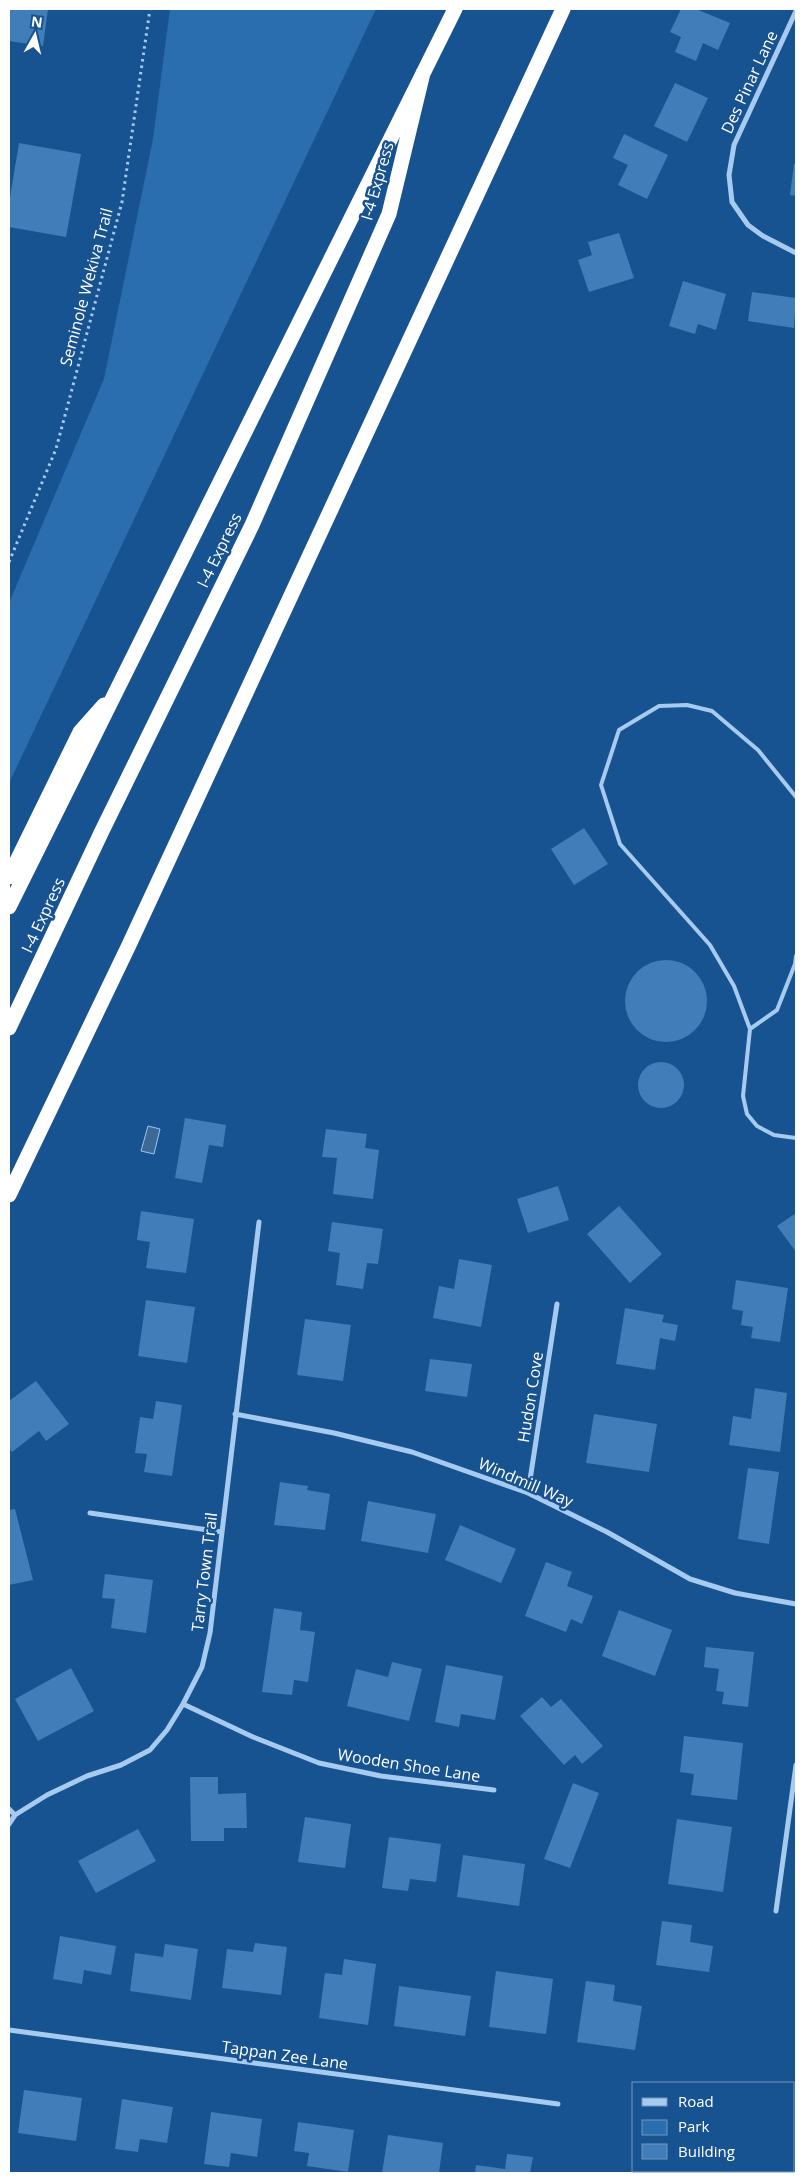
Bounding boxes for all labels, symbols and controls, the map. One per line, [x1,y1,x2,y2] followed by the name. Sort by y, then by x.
[10,10,60,60] north arrow
[30,11,44,32] text: N
[715,27,783,137] street label: Des Pinar Lane
[355,139,399,223] street label: I-4 Express
[54,206,118,368] street label: Seminole Wekiva Trail
[191,509,247,591] street label: I-4 Express
[16,874,70,956] street label: I-4 Express
[512,1350,548,1444] street label: Hudon Cove
[475,1452,578,1512] street label: Windmill Way
[186,1511,222,1633] street label: Tarry Town Trail
[336,1743,482,1787] street label: Wooden Shoe Lane
[220,2035,350,2075] street label: Tappan Zee Lane
[632,2082,795,2172] legend
[678,2091,714,2111] text: Road
[678,2116,709,2136] text: Park
[678,2141,735,2161] text: Building

